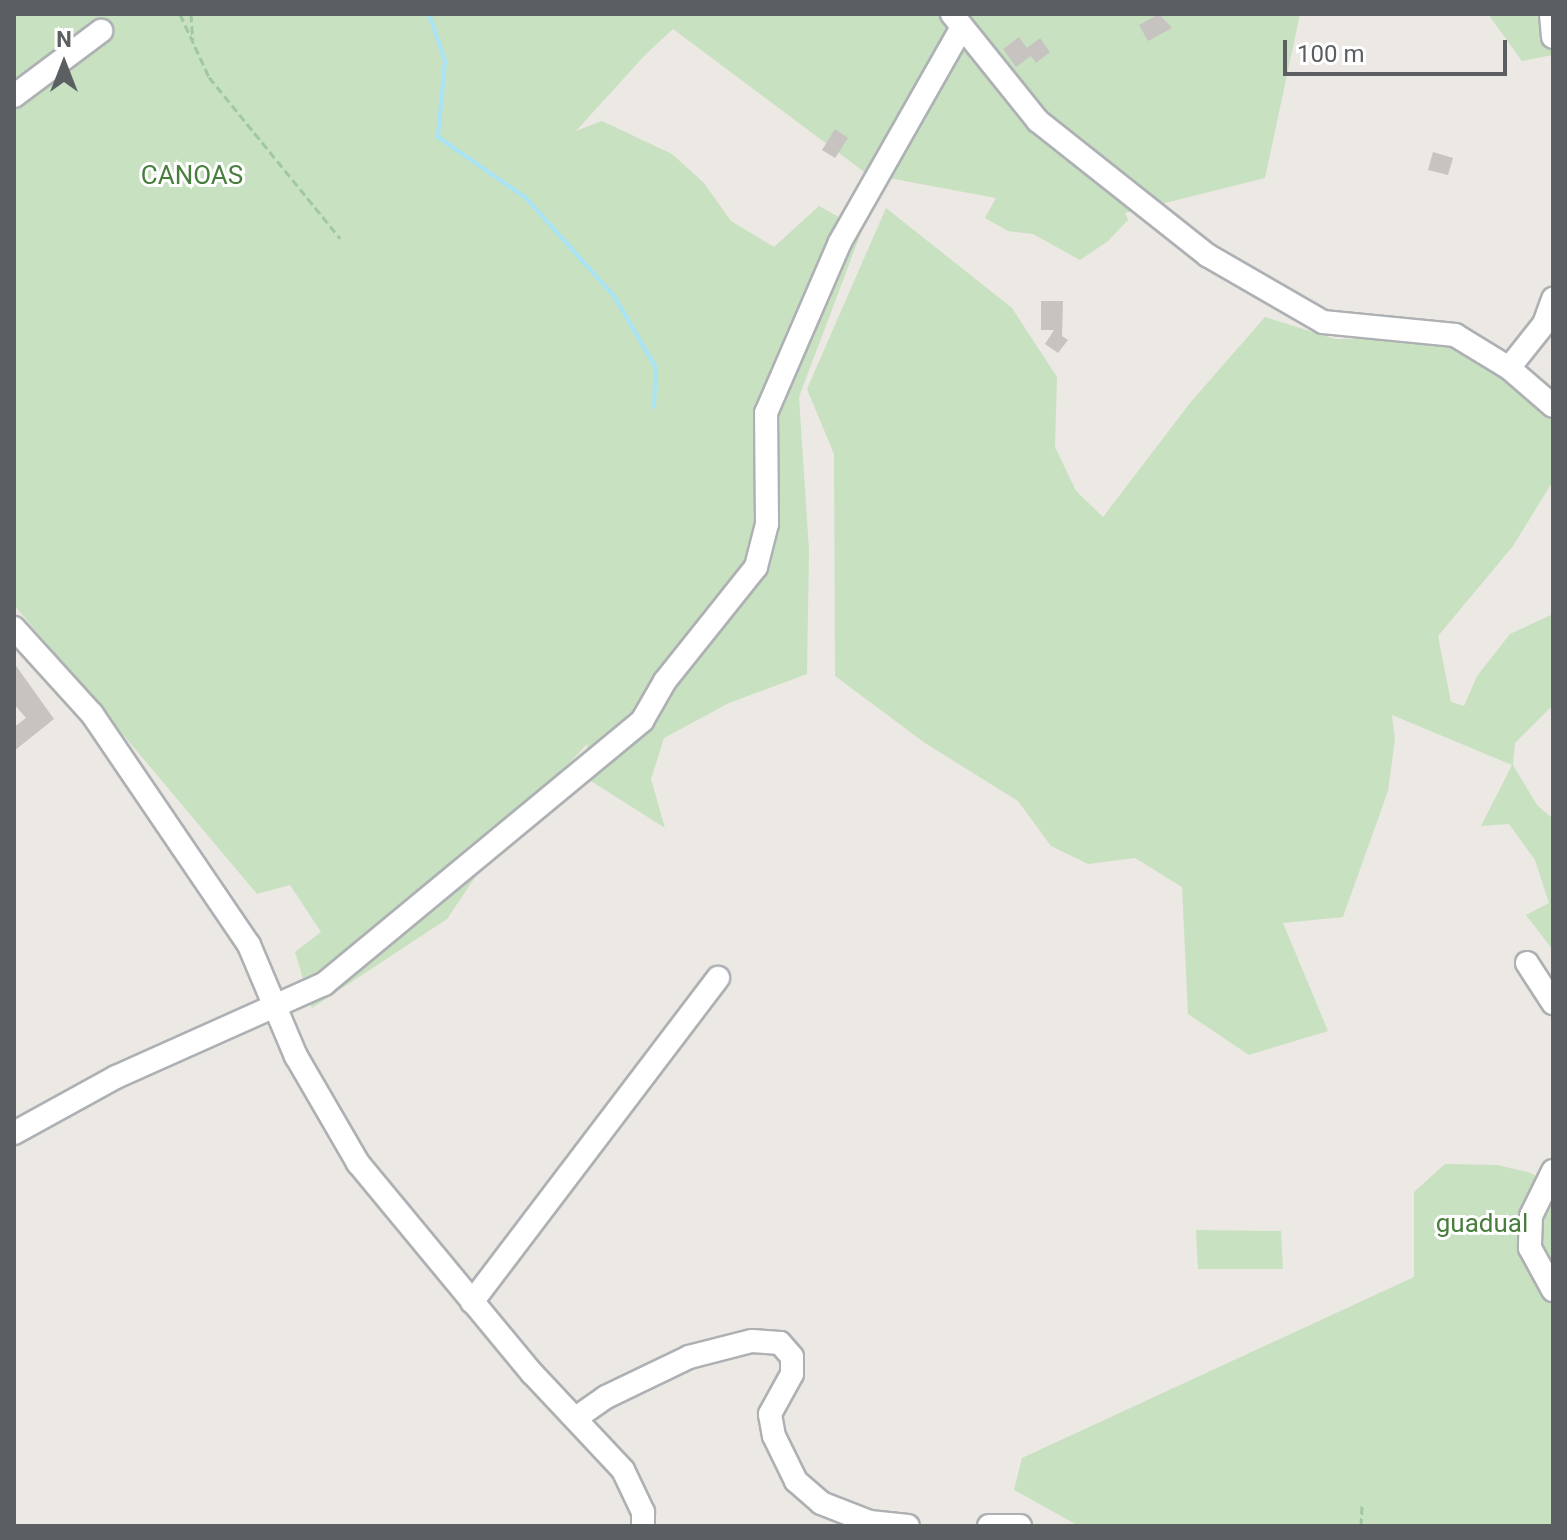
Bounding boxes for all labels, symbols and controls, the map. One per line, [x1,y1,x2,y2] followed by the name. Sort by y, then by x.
[24,24,104,104] north arrow
[1287,24,1511,74] scale bar
[56,27,72,52] text: N
[1297,40,1364,68] text: 100 m
[141,160,243,192] park label: CANOAS
[1436,1208,1528,1240] park label: guadual

